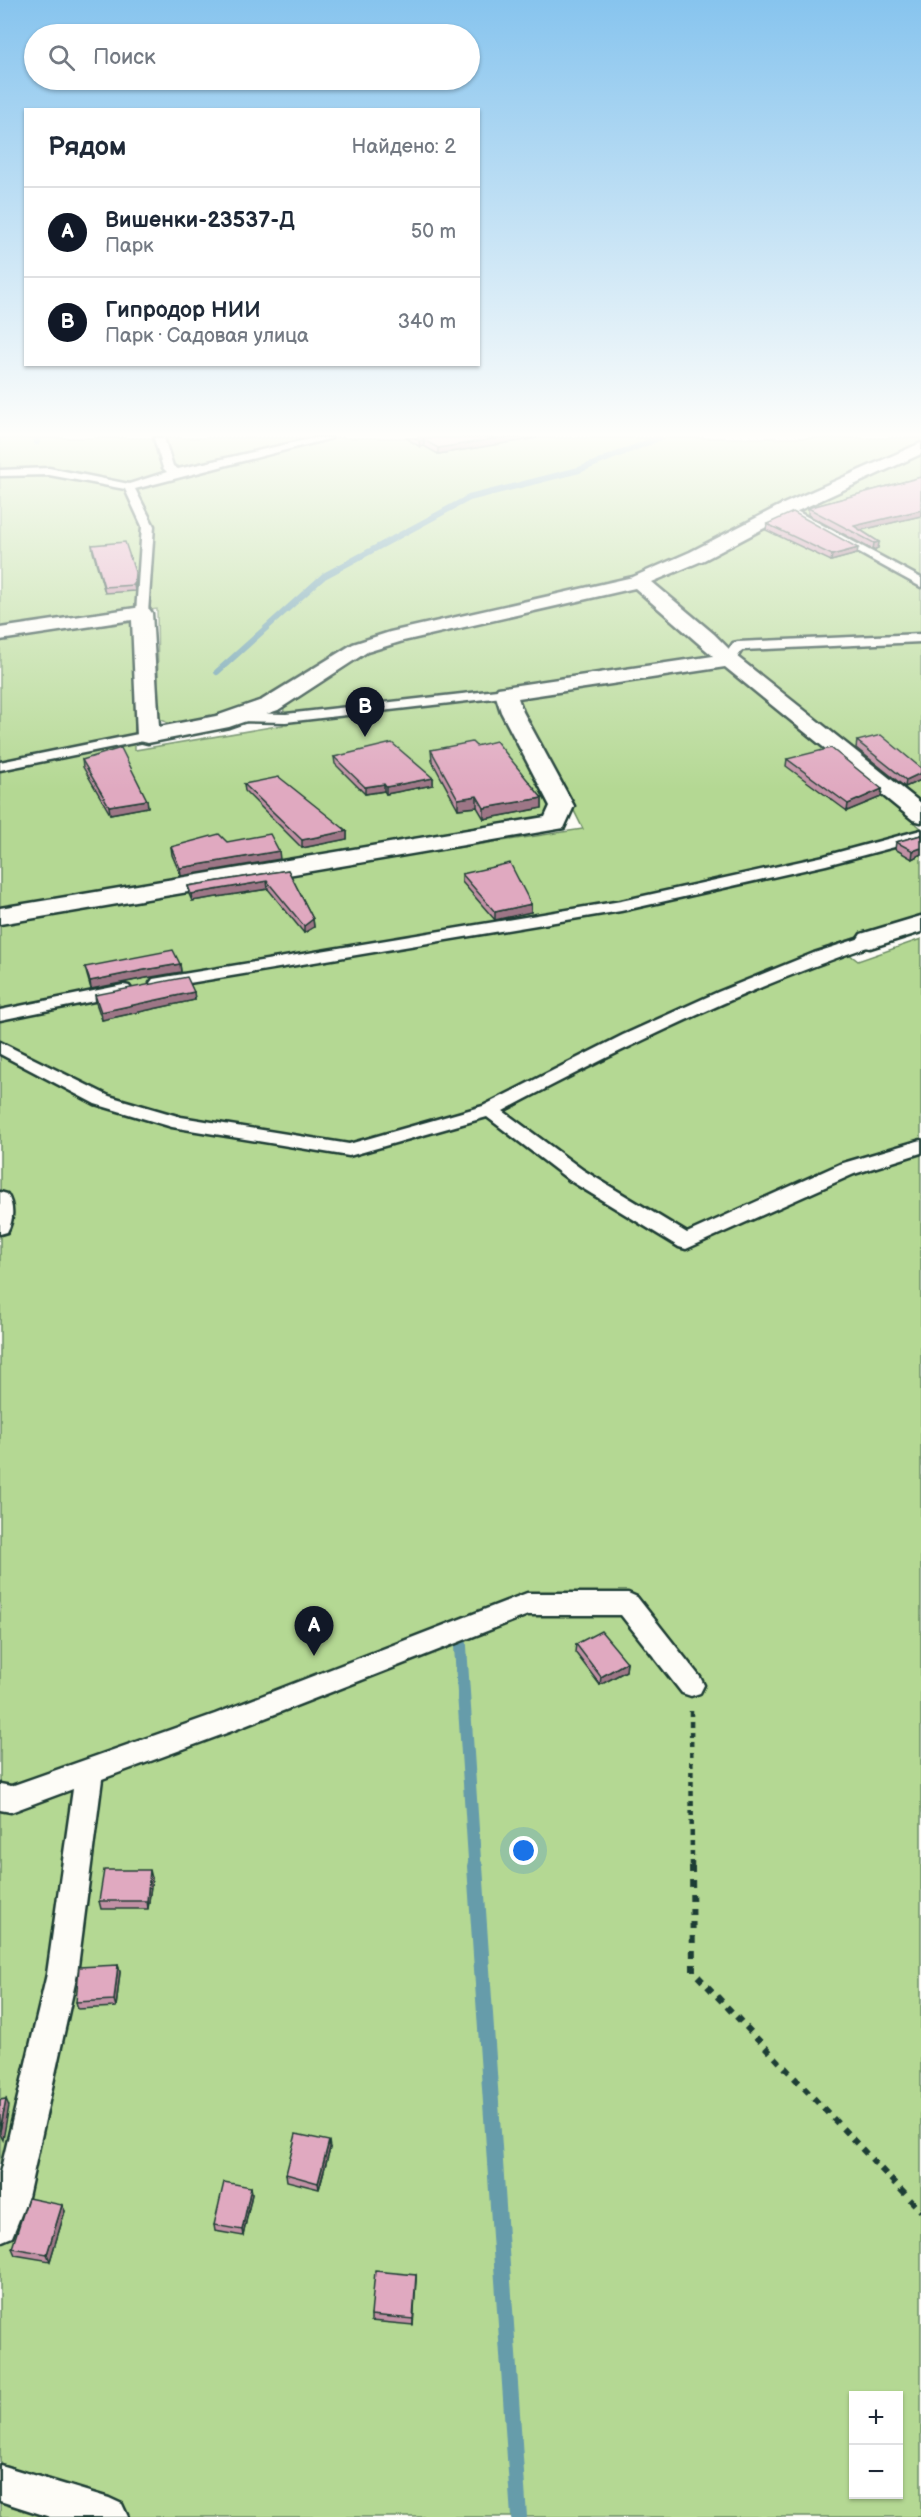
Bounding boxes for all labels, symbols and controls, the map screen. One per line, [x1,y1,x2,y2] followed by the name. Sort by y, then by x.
[24,24,480,90] search box
[45,41,78,74] icon: search
[93,44,156,71] text: Поиск
[48,132,126,163] text: Рядом
[352,135,456,159] text: Найдено: 2
[105,207,295,234] text: Вишенки-23537-Д
[61,220,74,244] text: A
[411,220,456,244] text: 50 m
[105,234,154,258] text: Парк
[105,297,261,324] text: Гипродор НИИ
[60,310,75,334] text: B
[398,310,456,334] text: 340 m
[105,324,309,348] text: Парк · Садовая улица
[346,688,385,737] pin: B
[294,1606,334,1656] pin: A
[509,1836,538,1865] your location
[849,2391,903,2499] map controls
[849,2391,903,2445] button: +
[849,2445,903,2499] button: −

